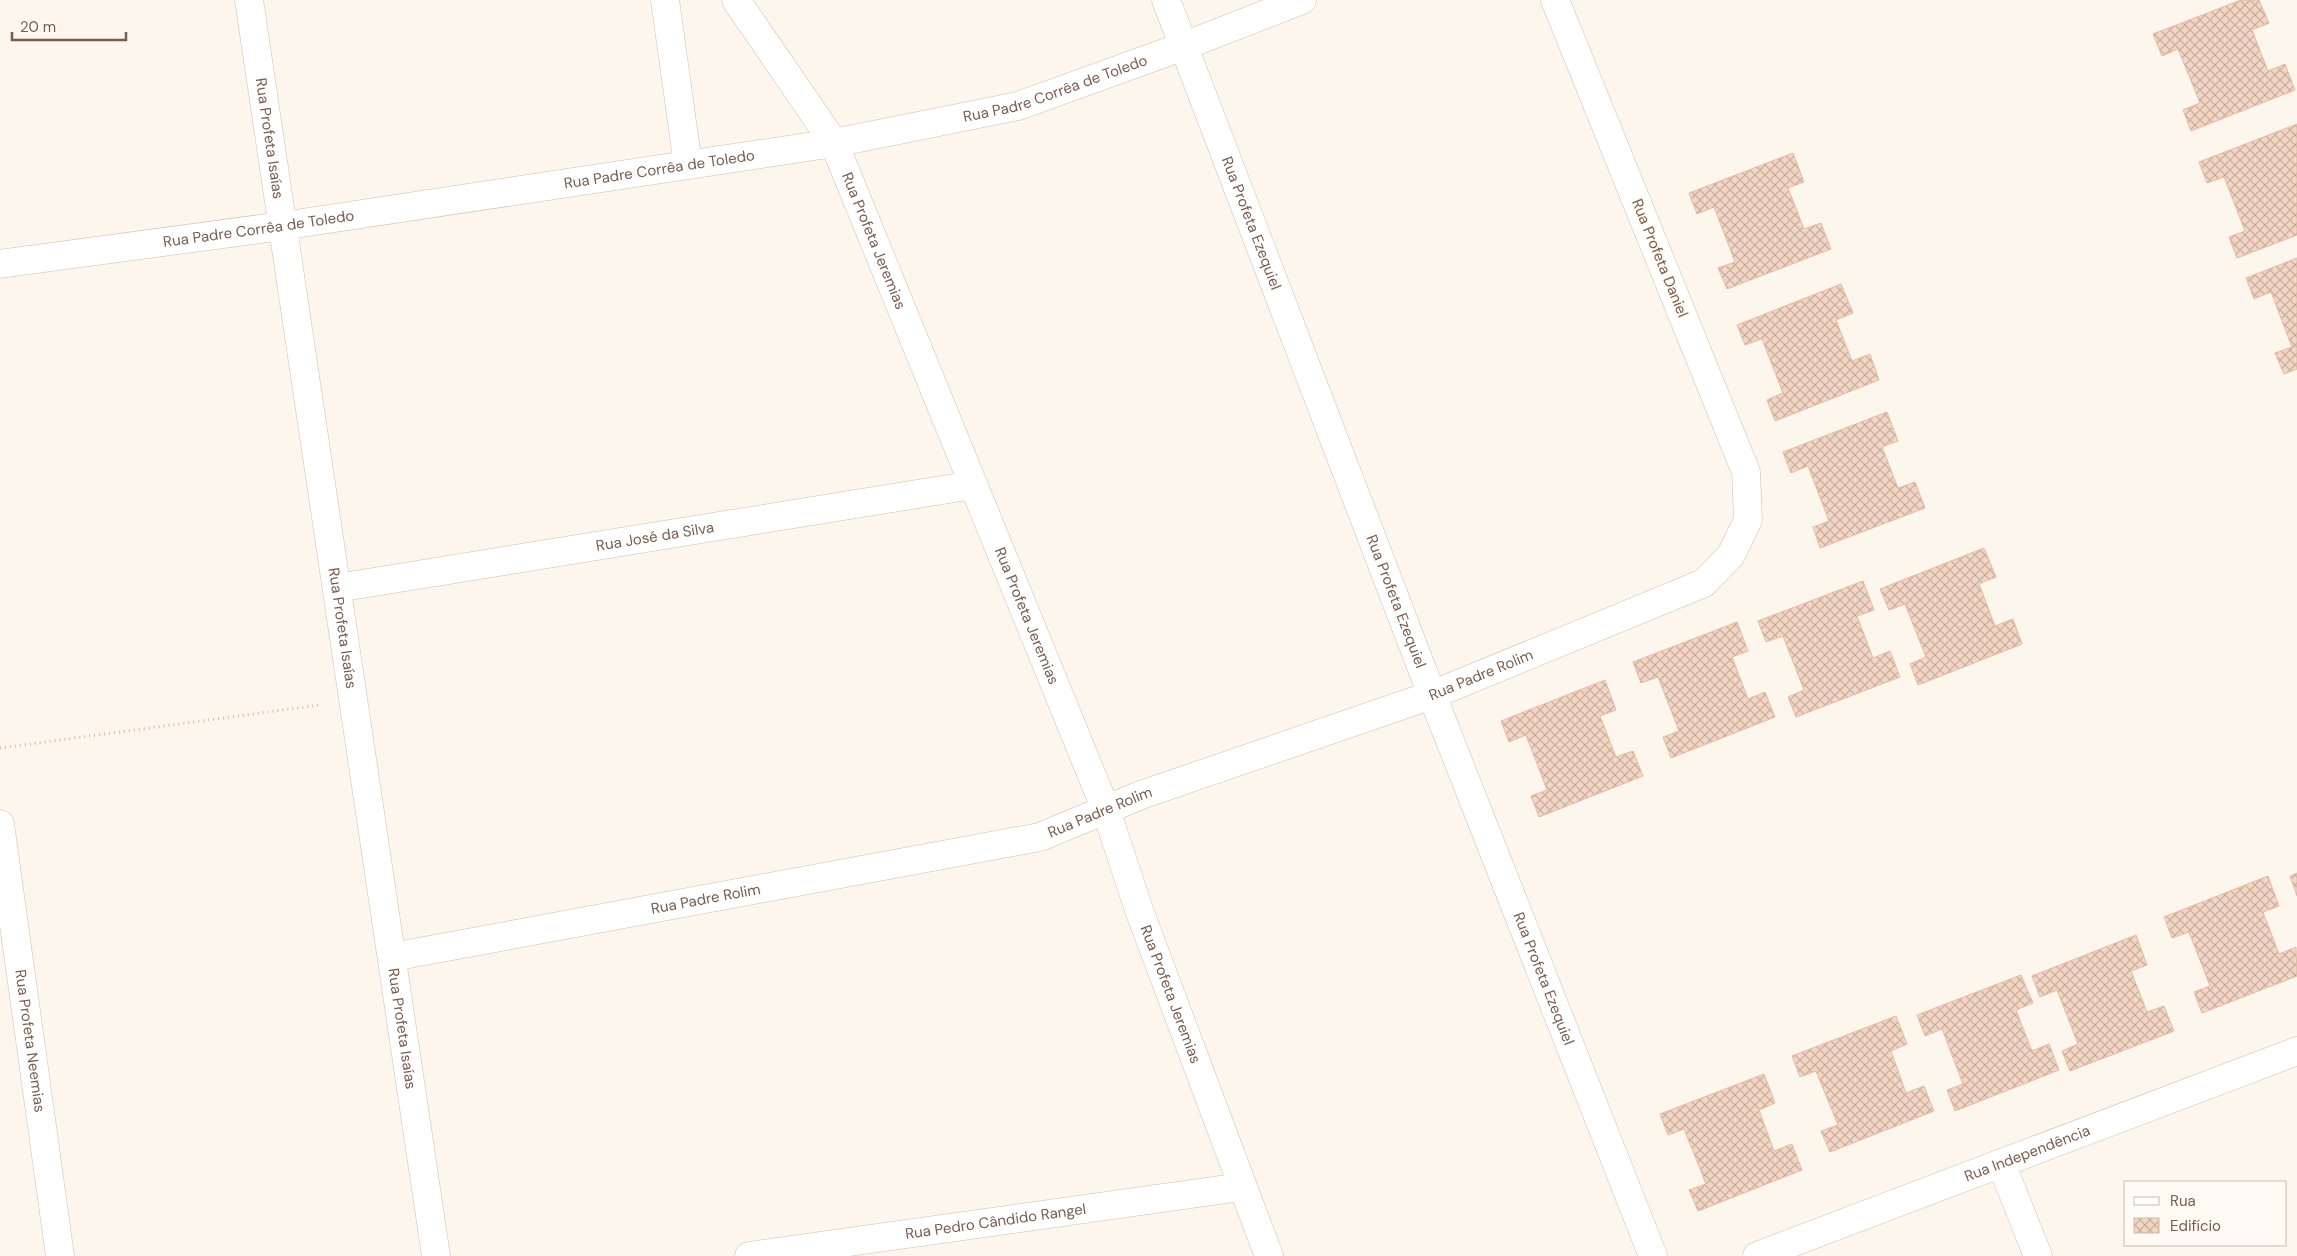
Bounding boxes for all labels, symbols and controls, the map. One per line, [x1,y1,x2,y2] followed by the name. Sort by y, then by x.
[12,10,126,42] scale bar
[20,17,56,37] text: 20 m
[961,50,1150,127] street label: Rua Padre Corrêa de Toledo
[251,77,288,200] street label: Rua Profeta Isaías
[562,145,756,194] street label: Rua Padre Corrêa de Toledo
[1217,154,1286,293] street label: Rua Profeta Ezequiel
[837,169,911,312] street label: Rua Profeta Jeremias
[1627,196,1693,320] street label: Rua Profeta Daniel
[162,205,356,252] street label: Rua Padre Corrêa de Toledo
[594,517,715,556] street label: Rua José da Silva
[1362,532,1431,671] street label: Rua Profeta Ezequiel
[990,544,1064,687] street label: Rua Profeta Jeremias
[324,566,361,690] street label: Rua Profeta Isaías
[1426,644,1536,705] street label: Rua Padre Rolim
[1045,782,1155,843] street label: Rua Padre Rolim
[649,879,762,919] street label: Rua Padre Rolim
[1509,909,1579,1048] street label: Rua Profeta Ezequiel
[1136,922,1206,1066] street label: Rua Profeta Jeremias
[383,967,421,1090] street label: Rua Profeta Isaías
[10,968,50,1114] street label: Rua Profeta Neemias
[1961,1120,2093,1186] street label: Rua Independência
[2124,1181,2287,1246] legend
[2170,1191,2196,1211] text: Rua
[904,1199,1087,1244] street label: Rua Pedro Cândido Rangel
[2170,1216,2221,1236] text: Edifício

